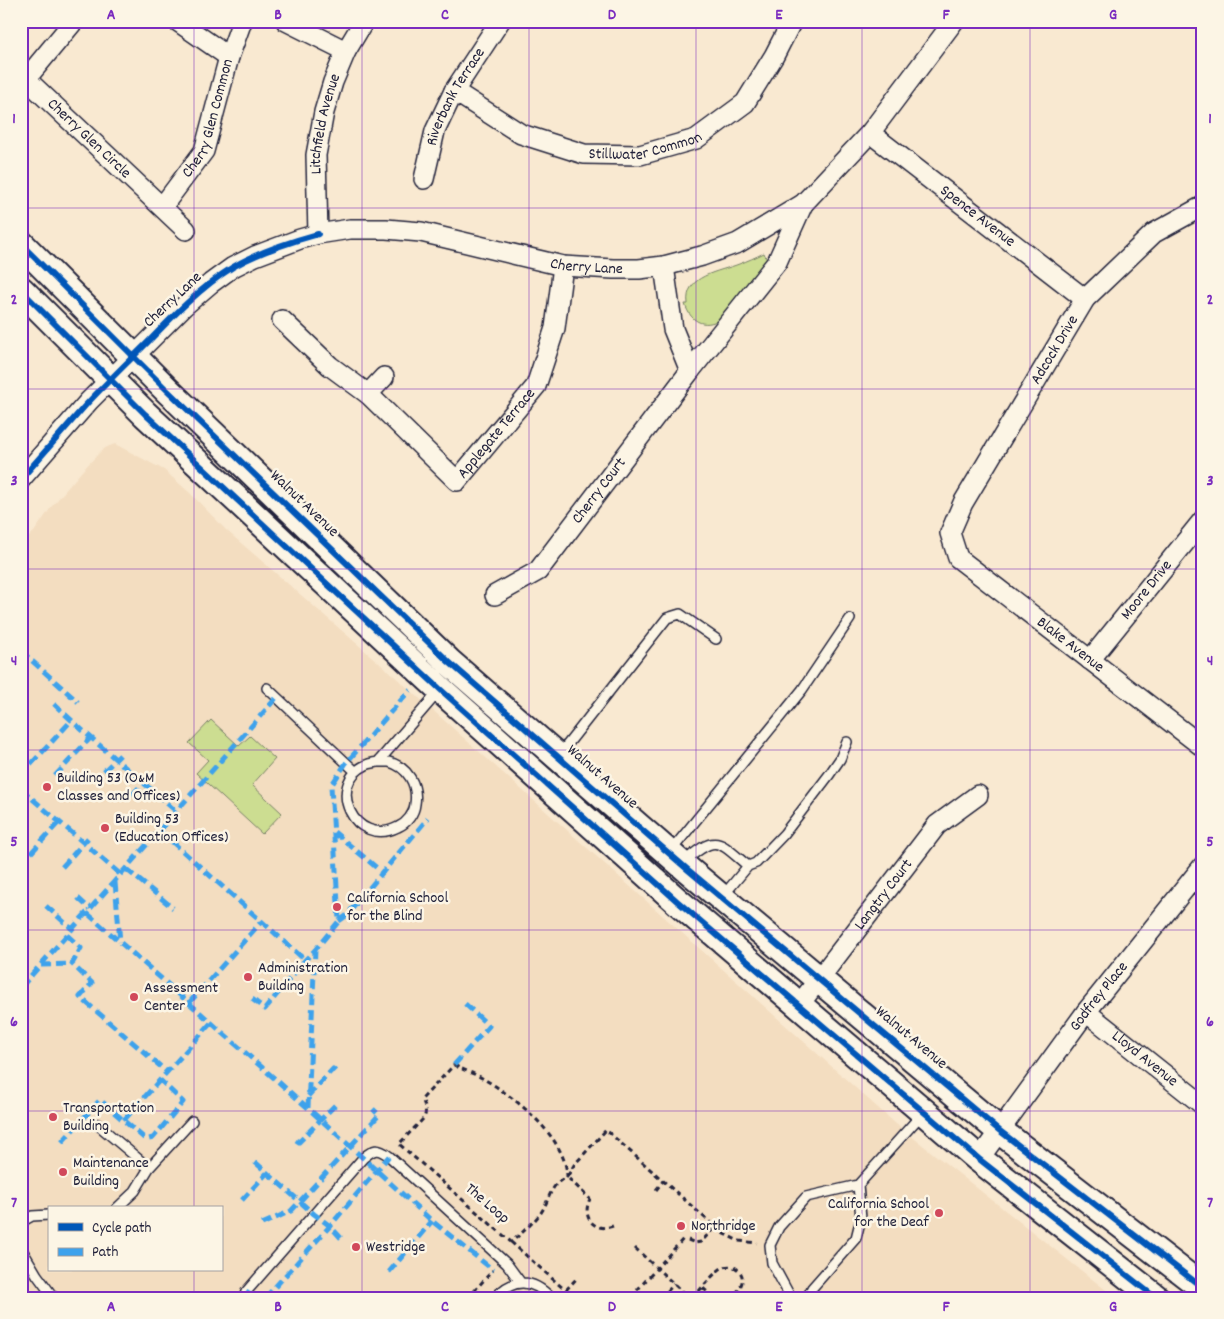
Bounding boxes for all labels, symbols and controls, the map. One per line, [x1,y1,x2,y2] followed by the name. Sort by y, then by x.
[107,4,116,27] text: A
[274,4,282,27] text: B
[441,4,449,27] text: C
[608,4,617,27] text: D
[775,4,783,27] text: E
[942,4,950,27] text: F
[1109,4,1117,27] text: G
[421,43,491,148] street label: Riverbank Terrace
[176,56,240,183] street label: Cherry Glen Common
[304,70,347,175] street label: Litchfield Avenue
[42,93,136,184] street label: Cherry Glen Circle
[12,108,16,131] text: 1
[1208,108,1212,131] text: 1
[588,126,707,167] street label: Stillwater Common
[935,180,1020,253] street label: Spence Avenue
[548,252,623,281] street label: Cherry Lane
[139,267,207,333] street label: Cherry Lane
[11,289,18,312] text: 2
[1207,289,1214,312] text: 2
[1025,311,1085,389] street label: Adcock Drive
[452,383,541,484] street label: Applegate Terrace
[566,453,632,529] street label: Cherry Court
[264,465,344,543] street label: Walnut Avenue
[10,470,18,493] text: 3
[1206,470,1214,493] text: 3
[1115,555,1178,625] street label: Moore Drive
[1032,611,1109,678] street label: Blake Avenue
[11,650,17,673] text: 4
[1207,650,1213,673] text: 4
[561,739,643,815] street label: Walnut Avenue
[57,767,180,808] place label: Building 53 (O&M Classes and Offices)
[41,781,53,793] marker: Building 53 (O&M Classes and Offices)
[115,808,228,849] place label: Building 53 (Education Offices)
[99,822,111,834] marker: Building 53 (Education Offices)
[10,831,18,854] text: 5
[1206,831,1214,854] text: 5
[849,854,918,935] street label: Langtry Court
[347,887,448,928] place label: California School for the Blind
[331,901,343,913] marker: California School for the Blind
[1064,956,1134,1036] street label: Godfrey Place
[258,957,348,998] place label: Administration Building
[242,971,254,983] marker: Administration Building
[144,977,218,1018] place label: Assessment Center
[128,991,140,1003] marker: Assessment Center
[870,1001,952,1075] street label: Walnut Avenue
[10,1011,18,1034] text: 6
[1206,1011,1214,1034] text: 6
[1107,1025,1183,1092] street label: Lloyd Avenue
[63,1097,154,1138] place label: Transportation Building
[47,1111,59,1123] marker: Transportation Building
[73,1152,149,1193] place label: Maintenance Building
[57,1166,69,1178] marker: Maintenance Building
[460,1178,514,1230] street label: The Loop
[11,1192,17,1215] text: 7
[1207,1192,1213,1215] text: 7
[828,1193,929,1234] place label: California School for the Deaf
[48,1206,222,1272] legend
[933,1207,945,1219] marker: California School for the Deaf
[691,1215,756,1238] place label: Northridge
[92,1218,152,1240] text: Cycle path
[675,1220,687,1232] marker: Northridge
[366,1236,425,1259] place label: Westridge
[350,1241,362,1253] marker: Westridge
[92,1242,118,1264] text: Path
[107,1296,116,1319] text: A
[274,1296,282,1319] text: B
[441,1296,449,1319] text: C
[608,1296,617,1319] text: D
[775,1296,783,1319] text: E
[942,1296,950,1319] text: F
[1109,1296,1117,1319] text: G

